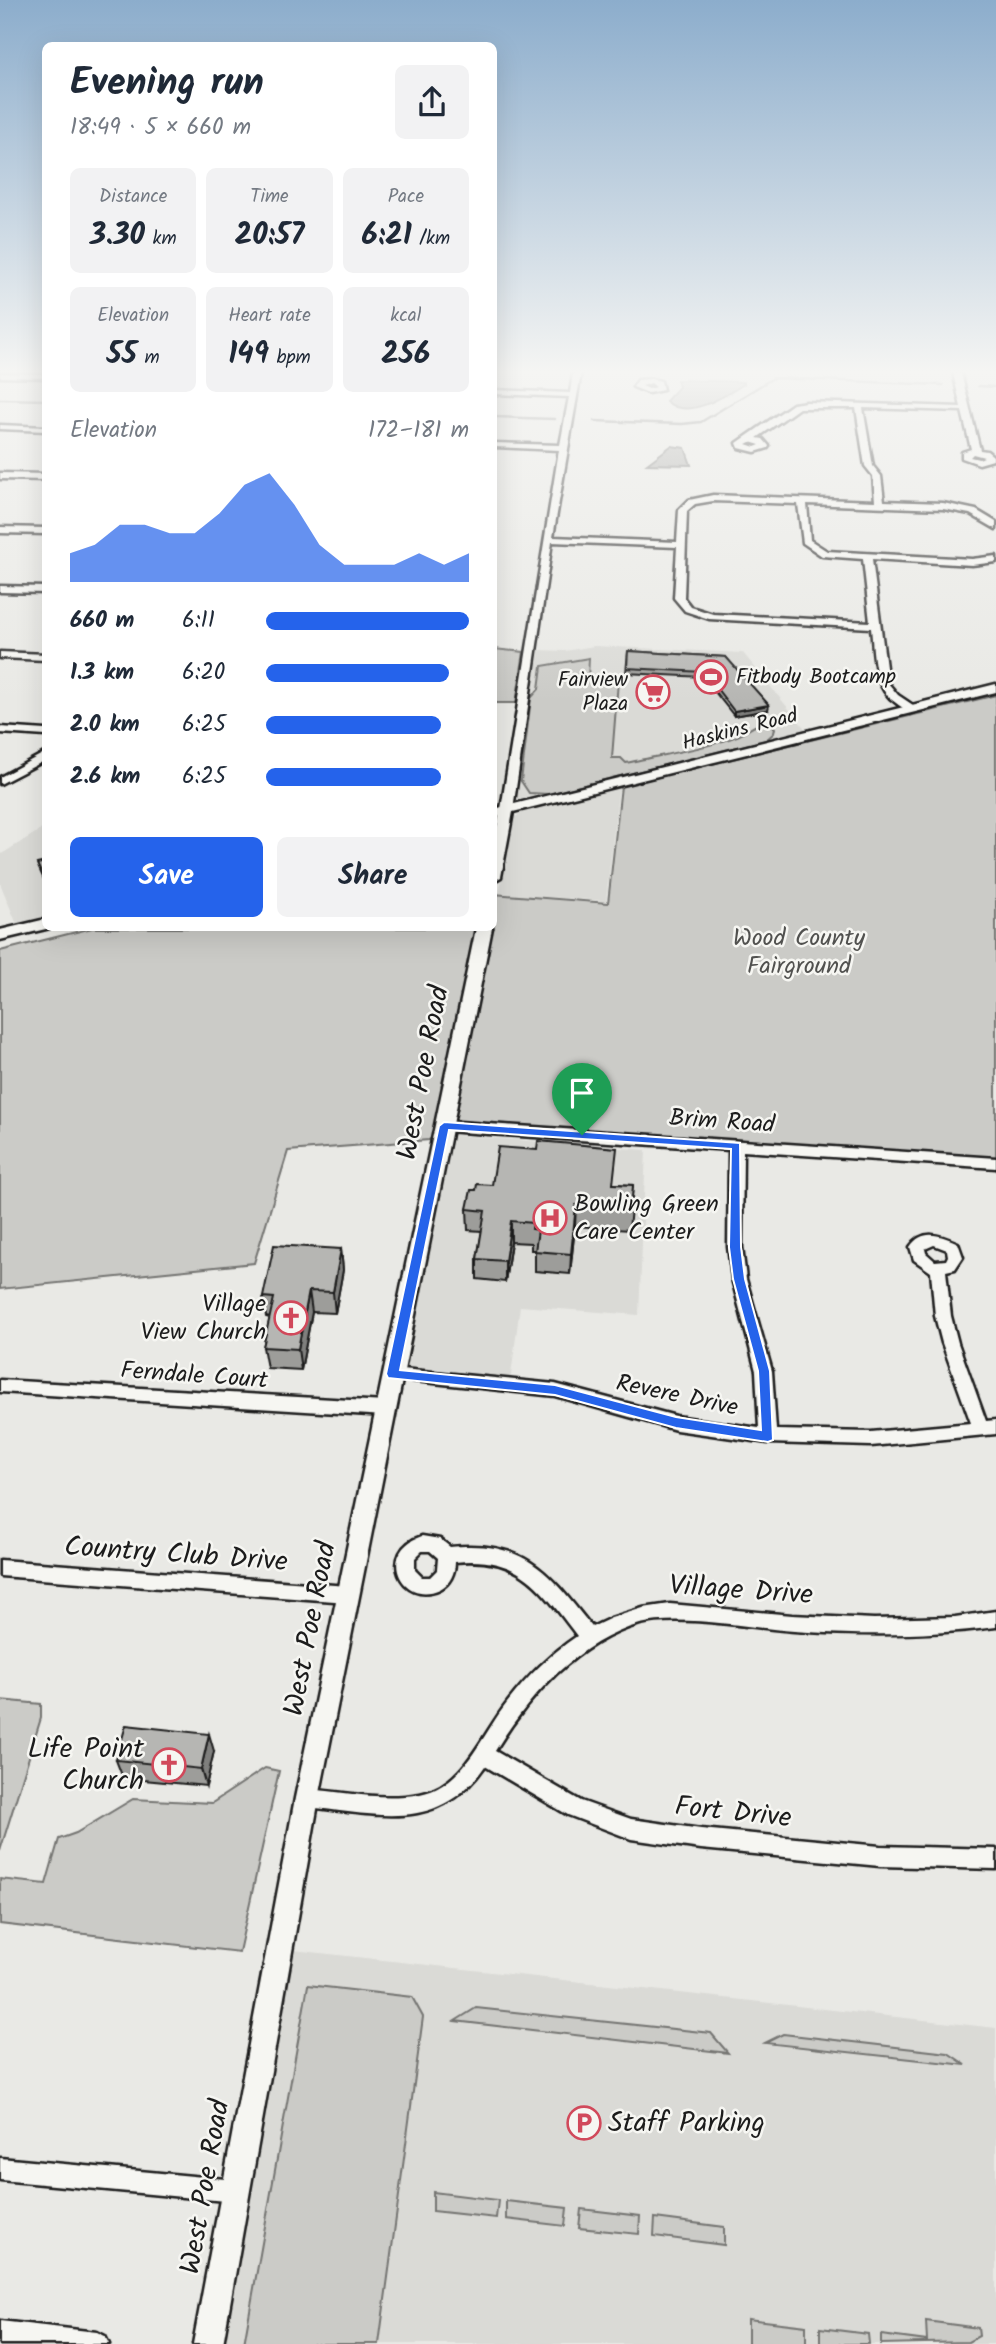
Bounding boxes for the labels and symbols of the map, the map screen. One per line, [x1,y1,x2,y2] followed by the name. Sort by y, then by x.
[692,658,730,696] sports icon: Fitbody Bootcamp
[736,661,896,694] place label: Fitbody Bootcamp
[558,664,629,721] place label: Fairview Plaza
[634,673,672,711] supermarket icon: Fairview Plaza
[679,700,802,760] street label: Haskins Road
[733,919,866,986] park label: Wood County Fairground
[385,981,463,1164] street label: West Poe Road
[552,1063,612,1135] pin
[668,1099,777,1145] street label: Brim Road
[574,1185,719,1252] place label: Bowling Green Care Center
[531,1199,569,1237] hospital icon: Bowling Green Care Center
[141,1285,266,1352] place label: Village View Church
[272,1299,310,1337] church icon: Village View Church
[119,1351,270,1401] street label: Ferndale Court
[612,1364,742,1428] street label: Revere Drive
[63,1525,290,1585] street label: Country Club Drive
[272,1537,350,1720] street label: West Poe Road
[668,1564,815,1618] street label: Village Drive
[27,1727,145,1804] place label: Life Point Church
[150,1746,188,1784] church icon: Life Point Church
[672,1785,794,1842] street label: Fort Drive
[169,2095,244,2278] street label: West Poe Road
[608,2101,765,2146] place label: Staff Parking
[565,2104,603,2142] parking icon: Staff Parking

